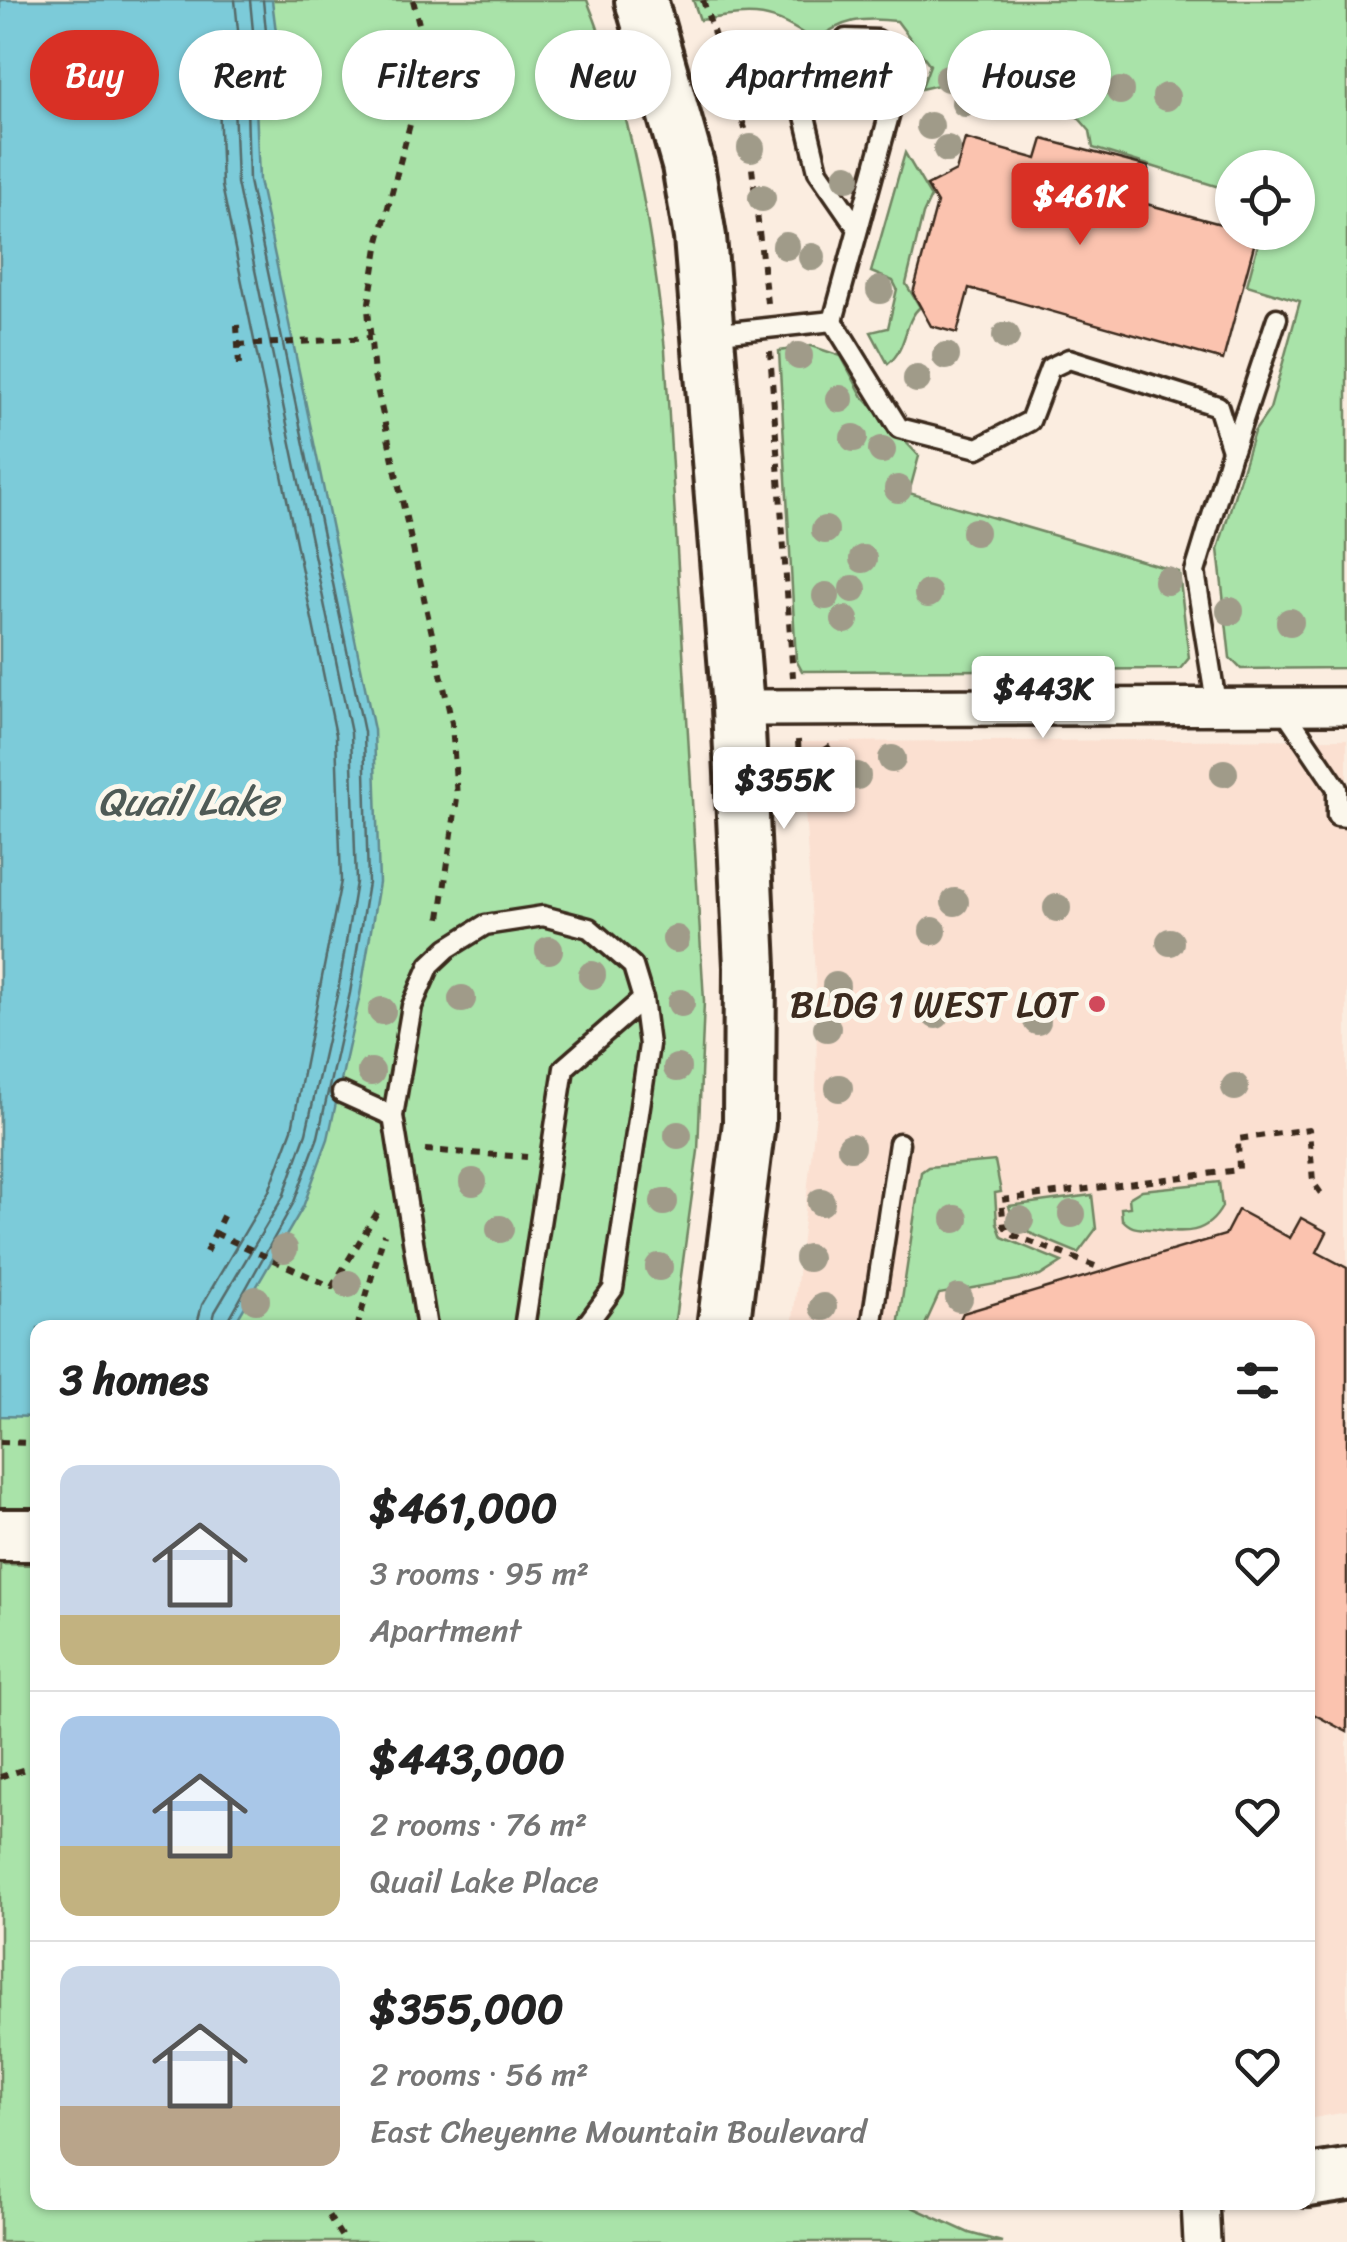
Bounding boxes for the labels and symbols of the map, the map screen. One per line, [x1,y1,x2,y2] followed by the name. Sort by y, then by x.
[1010,163,1150,248] pin: $461K
[973,656,1113,741] pin: $443K
[714,747,854,832] pin: $355K
[98,766,282,837] water label: Quail Lake
[790,971,1079,1038] place label: BLDG 1 WEST LOT
[1086,993,1108,1015] marker: BLDG 1 WEST LOT

